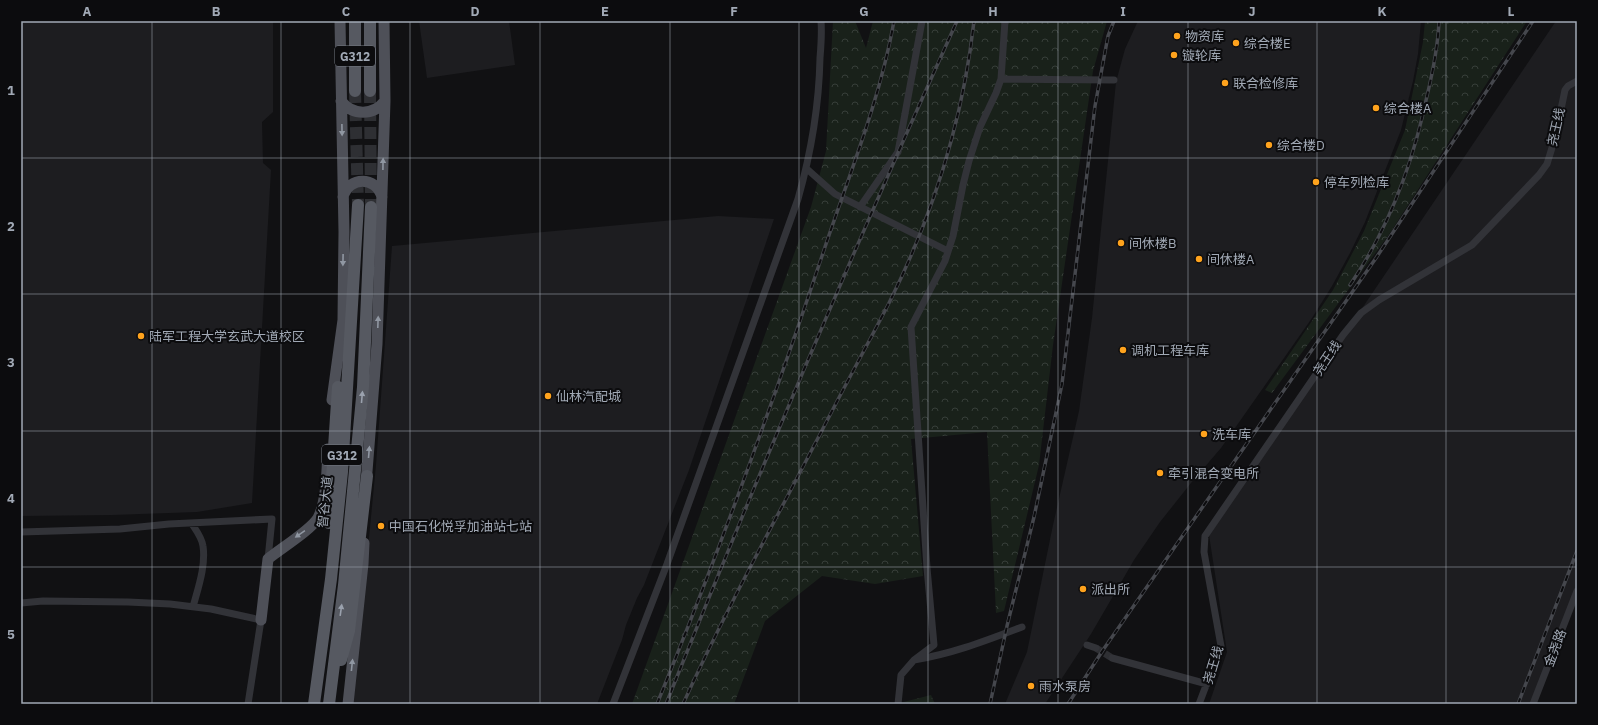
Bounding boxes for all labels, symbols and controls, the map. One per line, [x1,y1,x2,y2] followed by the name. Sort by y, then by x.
[83,3,92,20] text: A
[212,3,221,20] text: B
[342,3,351,20] text: C
[470,3,480,20] text: D
[601,3,609,20] text: E
[730,3,738,20] text: F
[859,3,869,20] text: G
[988,3,998,20] text: H
[1120,3,1126,20] text: I
[1248,3,1256,20] text: J
[1377,3,1387,20] text: K
[1508,3,1515,20] text: L
[1185,28,1224,45] place label: 物资库
[1172,31,1182,41] marker: 物资库
[1244,35,1291,52] place label: 综合楼E
[1231,38,1241,48] marker: 综合楼E
[335,46,375,66] road number: G312
[1182,47,1221,64] place label: 镟轮库
[1169,50,1179,60] marker: 镟轮库
[1233,75,1298,92] place label: 联合检修库
[1220,78,1230,88] marker: 联合检修库
[7,82,15,99] text: 1
[1384,100,1432,117] place label: 综合楼A
[1371,103,1381,113] marker: 综合楼A
[1543,106,1569,148] street label: 尧王线
[339,124,345,137] one-way arrow
[1277,137,1325,154] place label: 综合楼D
[1264,140,1274,150] marker: 综合楼D
[380,157,386,170] one-way arrow
[1324,174,1389,191] place label: 停车列检库
[1311,177,1321,187] marker: 停车列检库
[7,218,15,235] text: 2
[1129,235,1177,252] place label: 间休楼B
[1116,238,1126,248] marker: 间休楼B
[1207,251,1255,268] place label: 间休楼A
[340,254,347,266] one-way arrow
[1194,254,1204,264] marker: 间休楼A
[375,315,381,328] one-way arrow
[149,328,305,345] place label: 陆军工程大学玄武大道校区
[136,331,146,341] marker: 陆军工程大学玄武大道校区
[1309,337,1345,379] street label: 尧王线
[1131,342,1209,359] place label: 调机工程车库
[1118,345,1128,355] marker: 调机工程车库
[7,354,15,371] text: 3
[556,388,621,405] place label: 仙林汽配城
[359,391,366,403] one-way arrow
[543,391,553,401] marker: 仙林汽配城
[1212,426,1251,443] place label: 洗车库
[1199,429,1209,439] marker: 洗车库
[322,445,362,465] road number: G312
[365,446,372,458] one-way arrow
[1168,465,1259,482] place label: 牵引混合变电所
[1155,468,1165,478] marker: 牵引混合变电所
[314,475,336,529] street label: 智谷大道
[7,490,15,507] text: 4
[389,518,532,535] place label: 中国石化悦孚加油站七站
[376,521,386,531] marker: 中国石化悦孚加油站七站
[295,530,306,538] one-way arrow
[1091,581,1130,598] place label: 派出所
[1078,584,1088,594] marker: 派出所
[338,604,344,616] one-way arrow
[7,626,15,643] text: 5
[1540,627,1570,669] street label: 金尧路
[1199,644,1227,686] street label: 尧王线
[349,659,355,671] one-way arrow
[1039,678,1091,695] place label: 雨水泵房
[1026,681,1036,691] marker: 雨水泵房

